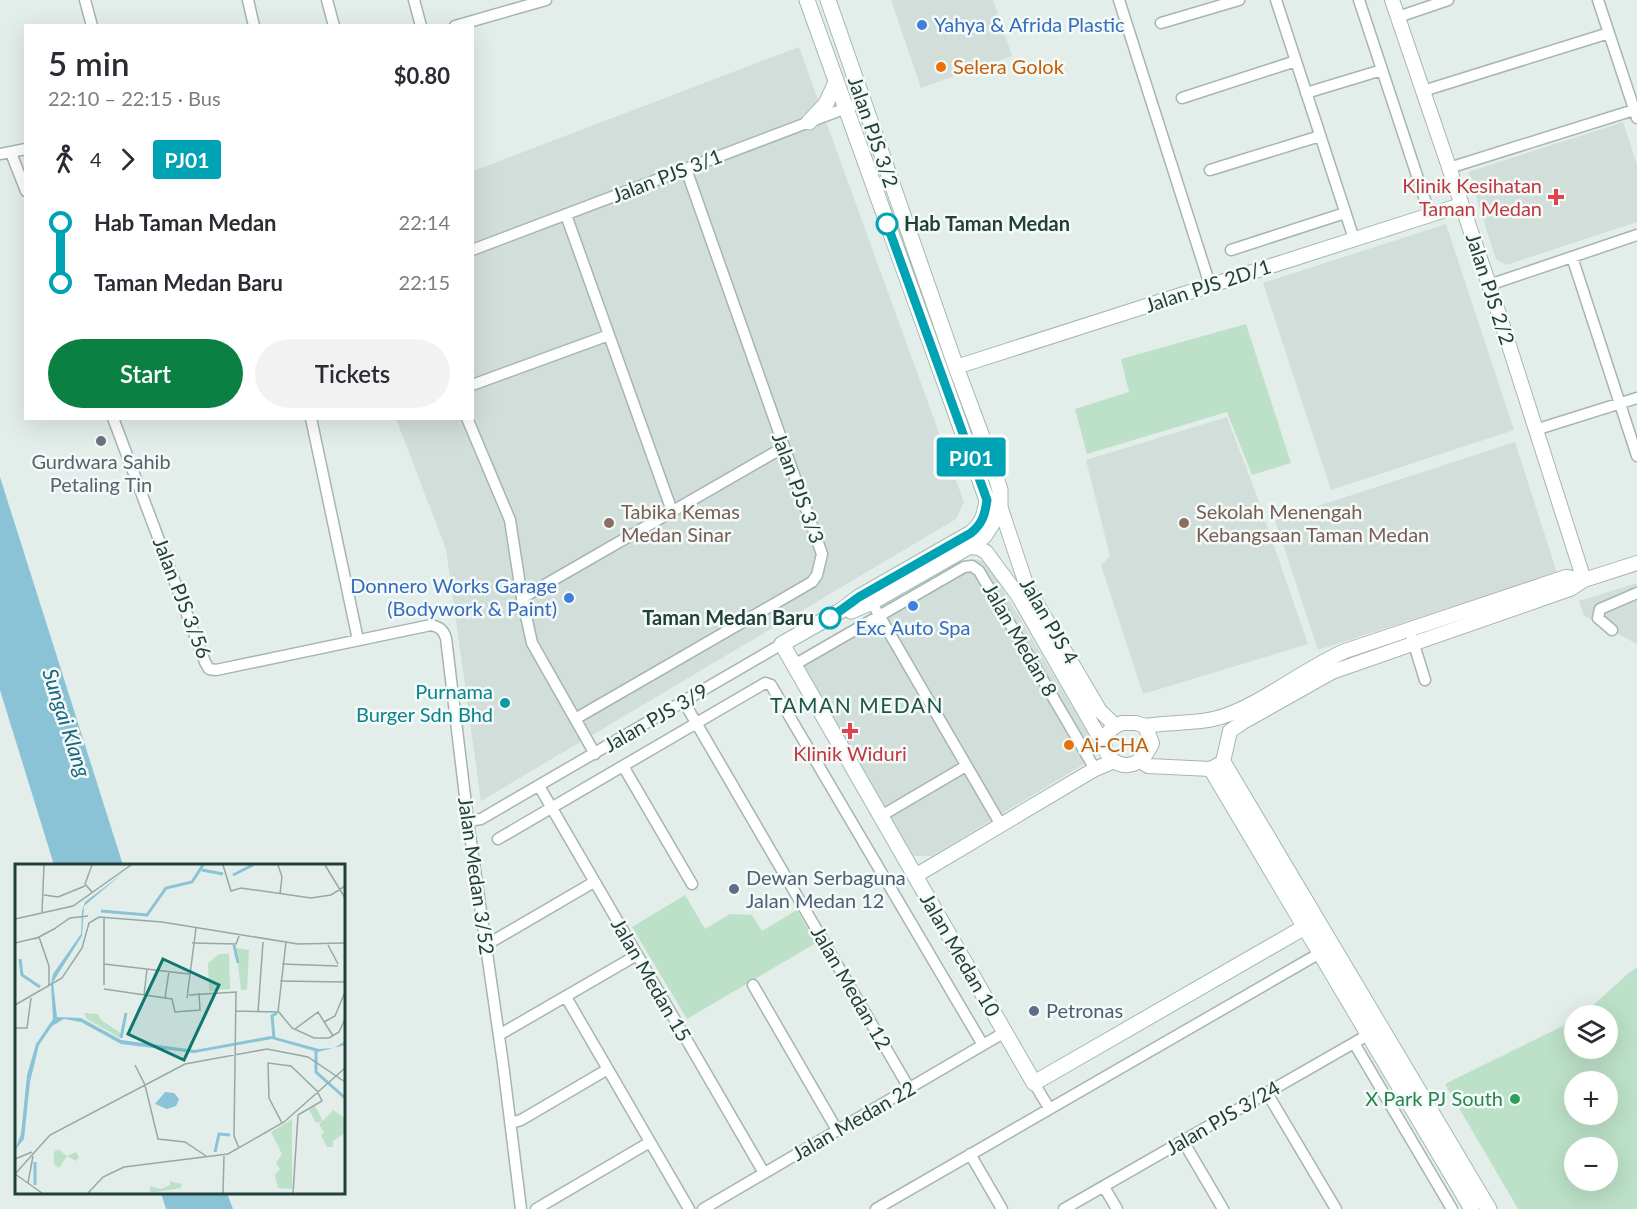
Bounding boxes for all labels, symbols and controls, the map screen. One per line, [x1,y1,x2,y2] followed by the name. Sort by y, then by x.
[934,12,1125,36] place label: Yahya & Afrida Plastic
[915,18,929,32] marker: Yahya & Afrida Plastic
[48,43,129,83] text: 5 min
[953,54,1065,78] place label: Selera Golok
[934,60,948,74] marker: Selera Golok
[394,62,450,89] text: $0.80
[844,73,904,190] street label: Jalan PJS 3/2
[48,86,221,110] text: 22:10 – 22:15 · Bus
[48,143,81,176] icon: walk
[111,143,144,176] icon: forward
[608,143,725,207] street label: Jalan PJS 3/1
[90,147,102,171] text: 4
[165,147,209,172] text: PJ01
[1402,173,1542,220] place label: Klinik Kesihatan Taman Medan
[1547,188,1565,206] marker: Klinik Kesihatan Taman Medan
[94,209,277,236] text: Hab Taman Medan
[399,210,450,234] text: 22:14
[904,211,1070,235] place label: Hab Taman Medan
[876,213,898,235] marker: Hab Taman Medan
[1462,230,1520,348] street label: Jalan PJS 2/2
[1142,253,1274,317] street label: Jalan PJS 2D/1
[94,269,283,296] text: Taman Medan Baru
[399,270,450,294] text: 22:15
[48,339,243,408] button: Start
[255,339,450,408] button: Tickets
[768,429,830,546] street label: Jalan PJS 3/3
[94,434,108,448] marker: Gurdwara Sahib Petaling Tin
[929,438,1013,476] line badge: PJ01
[949,445,993,470] text: PJ01
[31,449,171,496] place label: Gurdwara Sahib Petaling Tin
[621,499,740,546] place label: Tabika Kemas Medan Sinar
[1196,499,1429,546] place label: Sekolah Menengah Kebangsaan Taman Medan
[602,516,616,530] marker: Tabika Kemas Medan Sinar
[1177,516,1191,530] marker: Sekolah Menengah Kebangsaan Taman Medan
[149,534,217,661] street label: Jalan PJS 3/56
[350,573,557,620] place label: Donnero Works Garage (Bodywork & Paint)
[1016,573,1084,668] street label: Jalan PJS 4
[979,579,1063,700] street label: Jalan Medan 8
[562,591,576,605] marker: Donnero Works Garage (Bodywork & Paint)
[906,599,920,613] marker: Exc Auto Spa
[642,605,814,629] place label: Taman Medan Baru
[819,607,841,629] marker: Taman Medan Baru
[856,615,970,639] place label: Exc Auto Spa
[38,665,97,781] water label: Sungai Klang
[599,678,712,757] street label: Jalan PJS 3/9
[356,679,493,726] place label: Purnama Burger Sdn Bhd
[770,692,944,717] district label: TAMAN MEDAN
[498,696,512,710] marker: Purnama Burger Sdn Bhd
[841,722,859,740] marker: Klinik Widuri
[1081,732,1149,756] place label: Ai-CHA
[1062,738,1076,752] marker: Ai-CHA
[793,741,907,765] place label: Klinik Widuri
[454,795,500,956] street label: Jalan Medan 3/52
[15,864,345,1194] inset map
[746,865,906,912] place label: Dewan Serbaguna Jalan Medan 12
[727,882,741,896] marker: Dewan Serbaguna Jalan Medan 12
[916,889,1006,1020] street label: Jalan Medan 10
[607,914,697,1045] street label: Jalan Medan 15
[807,922,897,1053] street label: Jalan Medan 12
[1046,998,1123,1022] place label: Petronas
[1027,1004,1041,1018] marker: Petronas
[1564,1005,1618,1191] map controls
[1564,1005,1618,1059] button: layers
[1564,1071,1618,1125] button: +
[788,1075,919,1165] street label: Jalan Medan 22
[1161,1075,1284,1159] street label: Jalan PJS 3/24
[1365,1086,1503,1110] place label: X Park PJ South
[1508,1092,1522,1106] marker: X Park PJ South
[1564,1137,1618,1191] button: −

